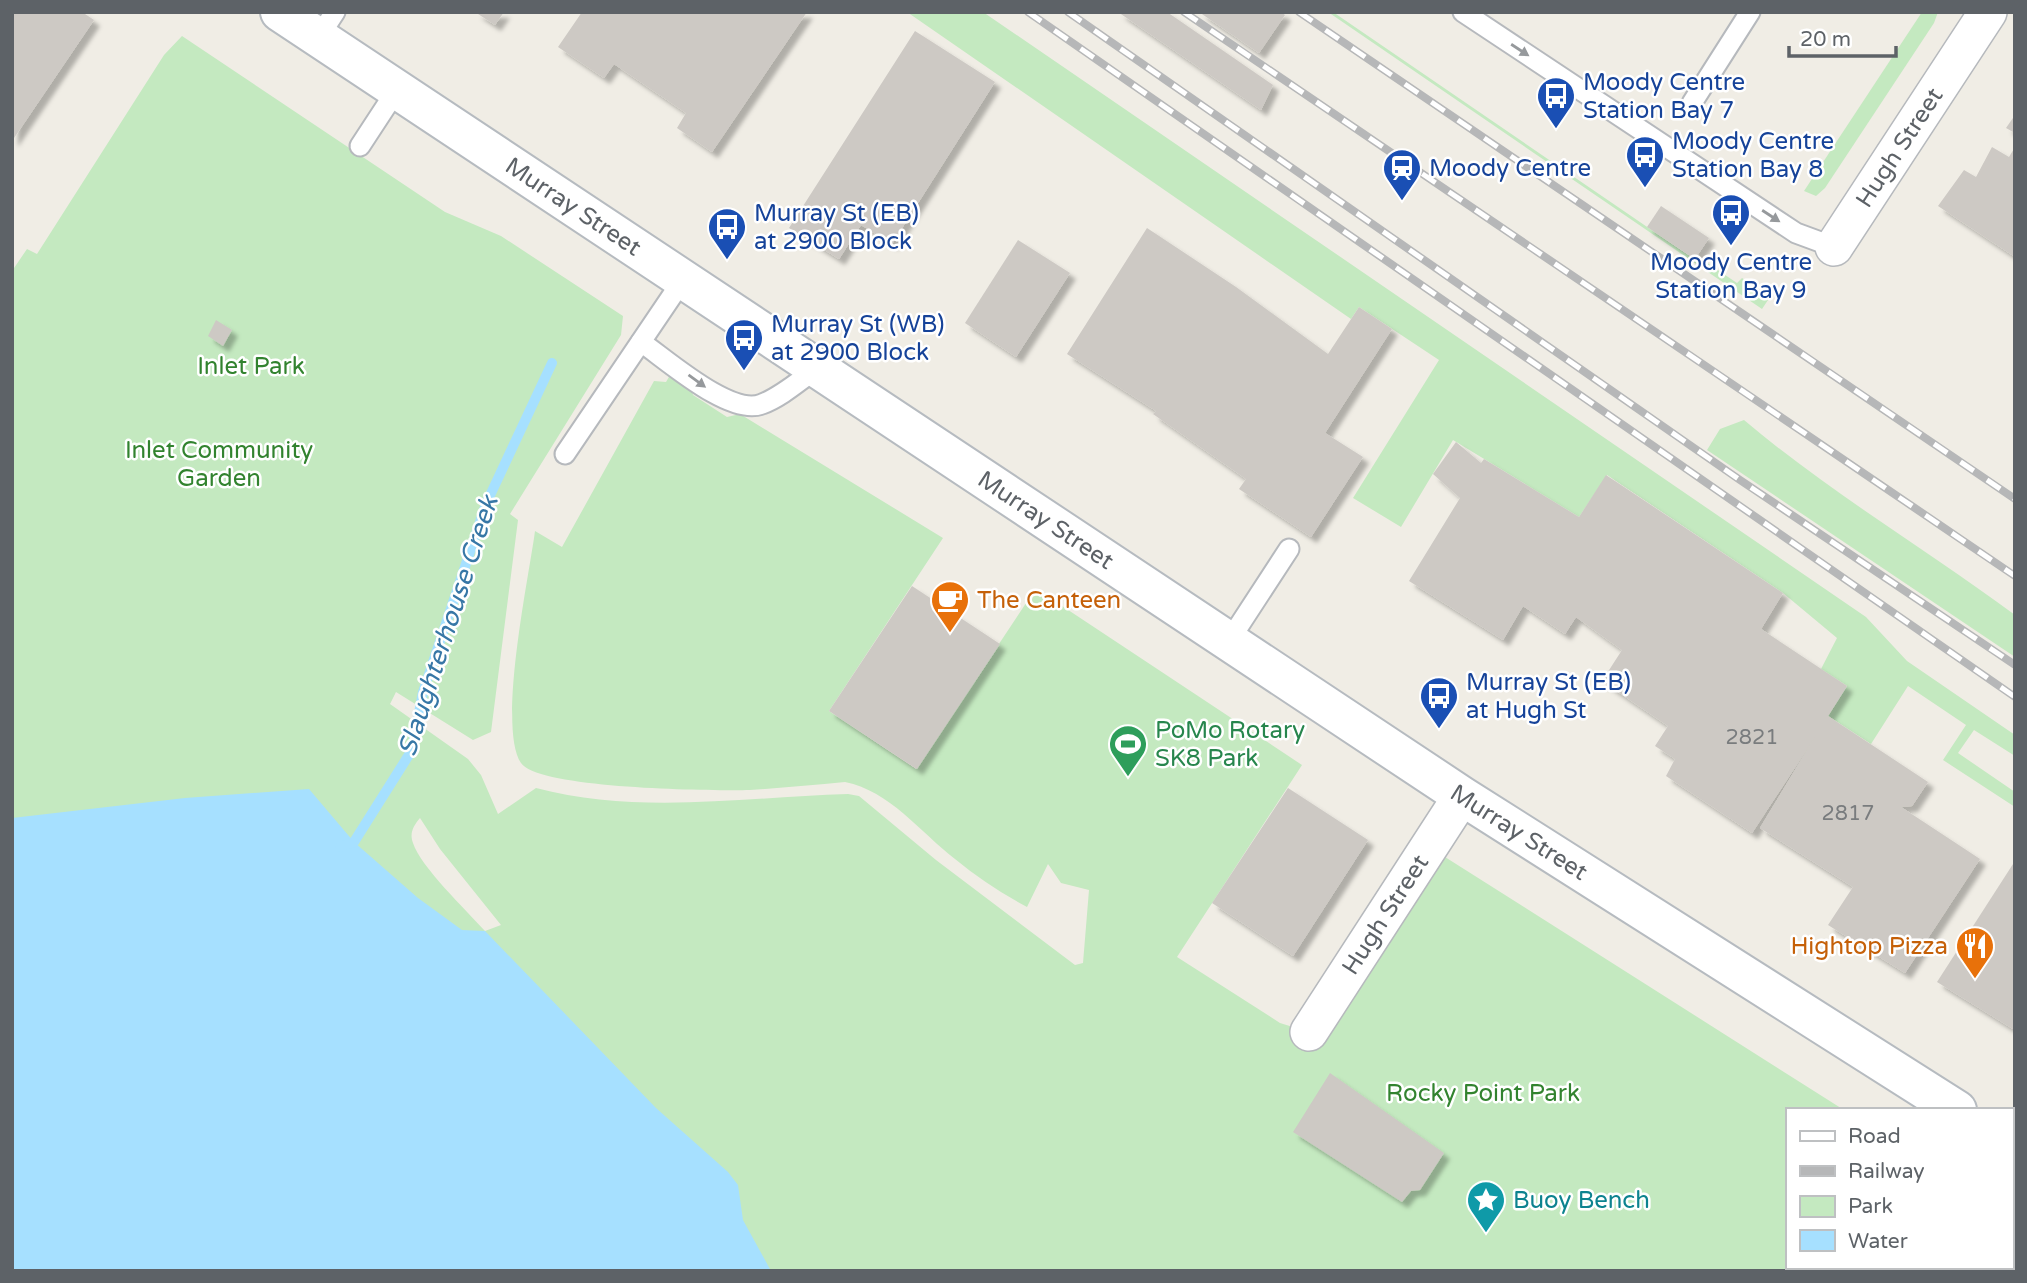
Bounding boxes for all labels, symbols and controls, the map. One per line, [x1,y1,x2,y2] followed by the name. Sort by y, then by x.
[1789,14,1896,58] scale bar
[1800,27,1851,52] text: 20 m
[1511,43,1529,57] one-way arrow
[1583,68,1745,125] place label: Moody Centre Station Bay 7
[1535,75,1577,130] bus stop icon: Moody Centre Station Bay 7
[1850,82,1949,213] street label: Hugh Street
[1672,127,1834,184] place label: Moody Centre Station Bay 8
[1624,134,1666,189] bus stop icon: Moody Centre Station Bay 8
[1381,147,1423,202] station icon: Moody Centre
[500,151,647,262] street label: Murray Street
[1429,154,1591,183] place label: Moody Centre
[1710,192,1752,247] bus stop icon: Moody Centre Station Bay 9
[754,199,919,256] place label: Murray St (EB) at 2900 Block
[706,206,748,261] bus stop icon: Murray St (EB) at 2900 Block
[1762,209,1780,223] one-way arrow
[1650,248,1812,305] place label: Moody Centre Station Bay 9
[771,310,944,367] place label: Murray St (WB) at 2900 Block
[723,317,765,372] bus stop icon: Murray St (WB) at 2900 Block
[197,352,305,381] park label: Inlet Park
[688,374,706,388] one-way arrow
[125,436,313,493] park label: Inlet Community Garden
[972,465,1119,575] street label: Murray Street
[391,490,505,760] water label: Slaughterhouse Creek
[929,579,971,634] cafe icon: The Canteen
[977,586,1121,615] place label: The Canteen
[1466,668,1631,725] place label: Murray St (EB) at Hugh St
[1418,675,1460,730] bus stop icon: Murray St (EB) at Hugh St
[1155,716,1305,773] place label: PoMo Rotary SK8 Park
[1107,723,1149,778] sports icon: PoMo Rotary SK8 Park
[1726,725,1778,750] house number: 2821
[1445,778,1593,887] street label: Murray Street
[1822,801,1874,826] house number: 2817
[1336,849,1435,980] street label: Hugh Street
[1954,925,1996,980] restaurant icon: Hightop Pizza
[1790,932,1948,961] place label: Hightop Pizza
[1386,1079,1580,1108] park label: Rocky Point Park
[1786,1108,2013,1269] legend
[1848,1124,1901,1149] text: Road
[1848,1159,1925,1184] text: Railway
[1465,1179,1507,1234] place icon: Buoy Bench
[1513,1186,1650,1215] place label: Buoy Bench
[1848,1194,1893,1219] text: Park
[1848,1229,1908,1254] text: Water

